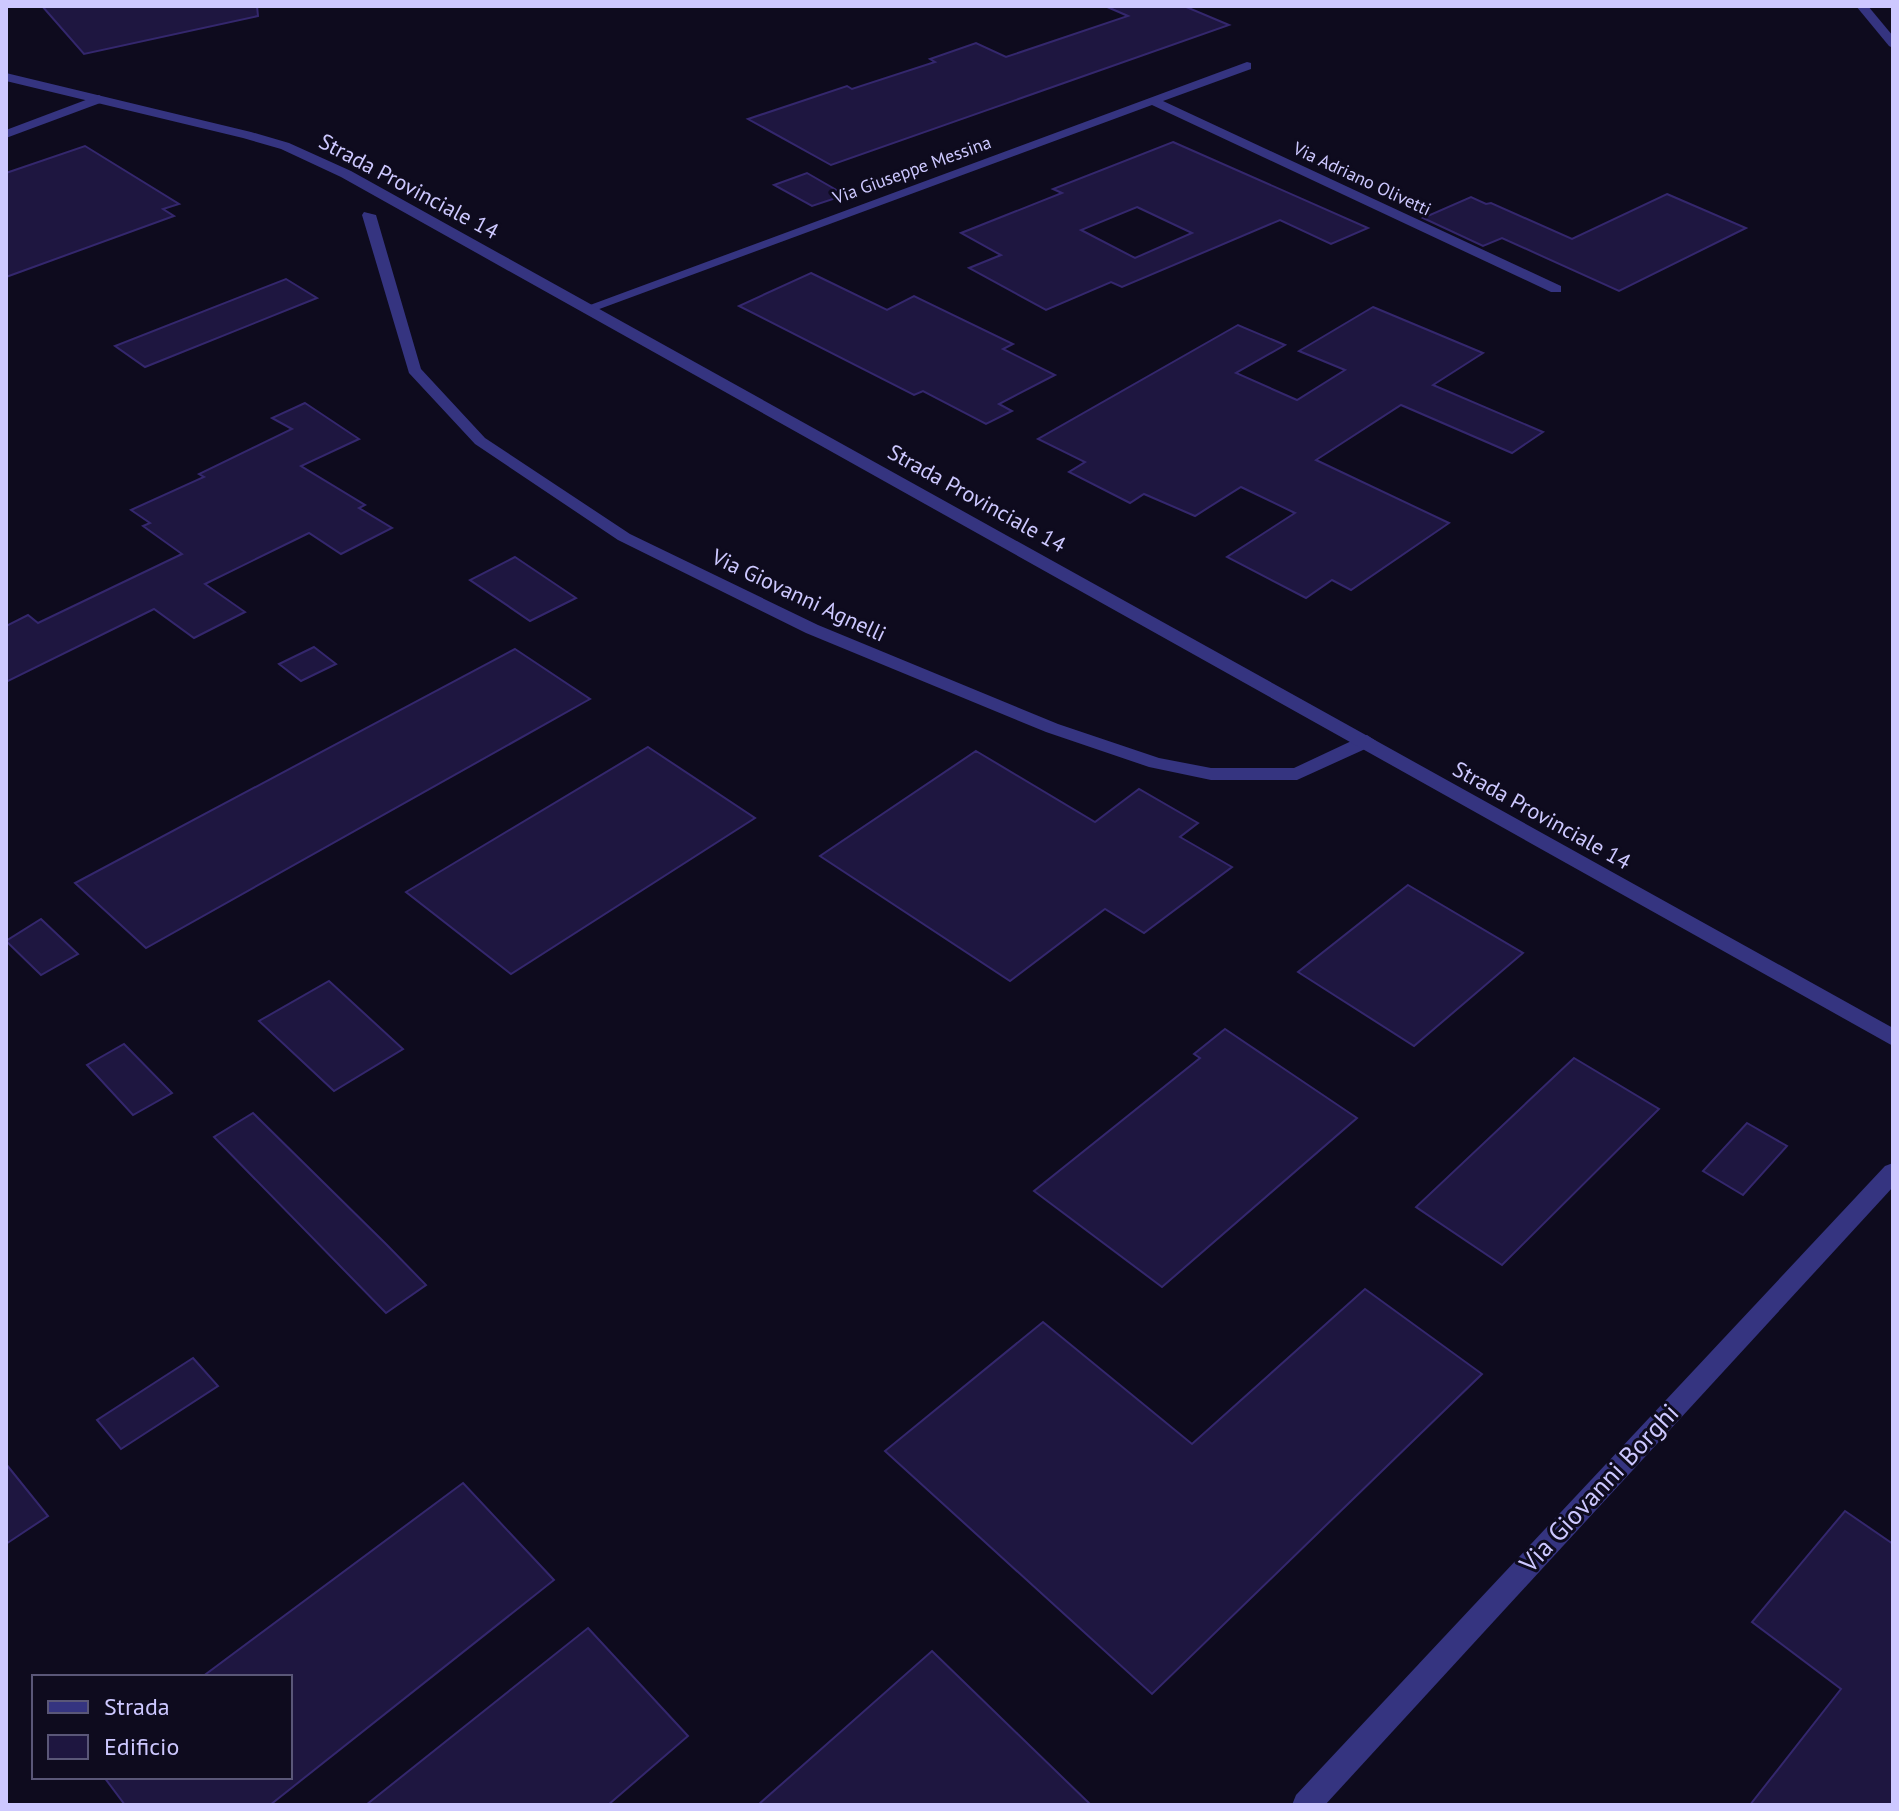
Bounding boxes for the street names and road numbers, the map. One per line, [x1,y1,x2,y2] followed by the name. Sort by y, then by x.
[314,127,504,245] street label: Strada Provinciale 14
[829,130,994,209] street label: Via Giuseppe Messina
[1289,136,1435,221] street label: Via Adriano Olivetti
[883,437,1071,559] street label: Strada Provinciale 14
[706,542,891,648] street label: Via Giovanni Agnelli
[1448,754,1636,876] street label: Strada Provinciale 14
[1511,1396,1685,1580] street label: Via Giovanni Borghi

